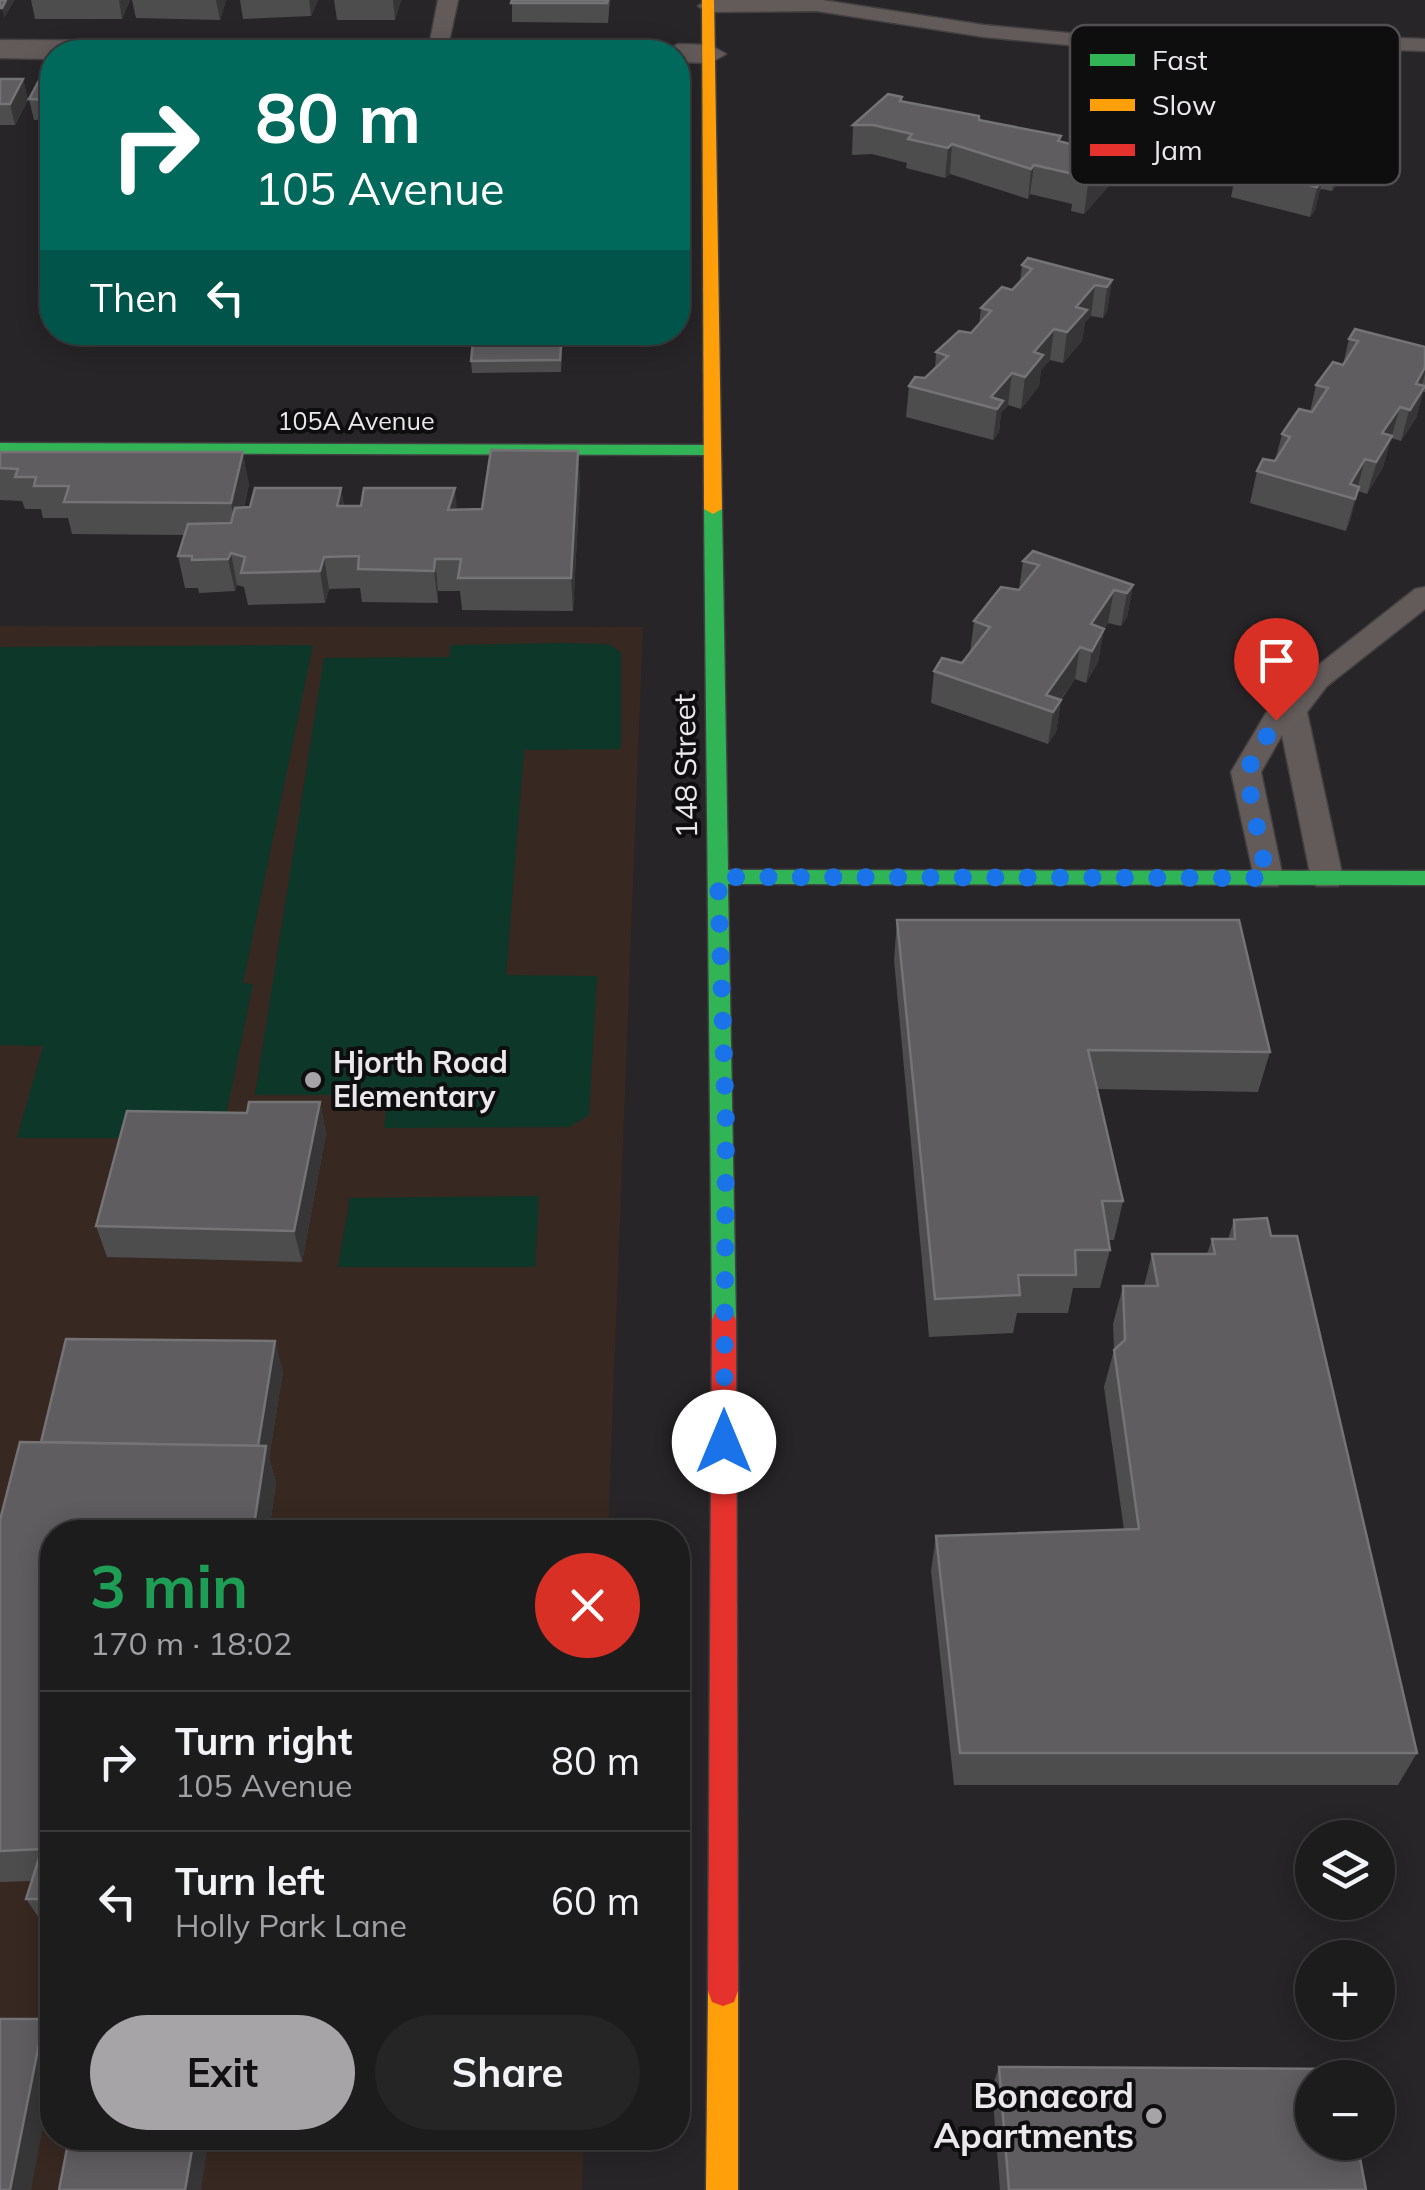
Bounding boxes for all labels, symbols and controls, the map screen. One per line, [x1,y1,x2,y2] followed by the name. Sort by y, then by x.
[1070,25,1400,185] legend
[1152,42,1208,77] text: Fast
[255,73,421,161] text: 80 m
[90,80,220,210] icon: right
[1152,87,1216,122] text: Slow
[1152,132,1203,167] text: Jam
[255,160,505,216] text: 105 Avenue
[198,270,253,325] icon: left
[90,274,178,322] text: Then
[278,405,434,436] street label: 105A Avenue
[1234,618,1319,721] pin
[1249,633,1304,688] icon: arrive
[665,693,705,839] street label: 148 Street
[333,1043,508,1115] place label: Hjorth Road Elementary
[302,1069,324,1091] marker: Hjorth Road Elementary
[672,1390,776,1494] position arrow
[90,1548,248,1623] text: 3 min
[535,1553,640,1658] button: close
[90,1623,292,1663] text: 170 m · 18:02
[175,1717,352,1765] text: Turn right
[90,1734,145,1789] icon: right
[551,1737,640,1785] text: 80 m
[175,1765,352,1805] text: 105 Avenue
[1295,1820,1395,2160] map controls
[1295,1820,1395,1920] button: layers
[175,1857,325,1905] text: Turn left
[90,1874,145,1929] icon: left
[551,1877,640,1925] text: 60 m
[175,1905,407,1945] text: Holly Park Lane
[1295,1940,1395,2040] button: +
[90,2015,355,2130] button: Exit
[375,2015,640,2130] button: Share
[1295,2060,1395,2160] button: −
[934,2073,1134,2157] place label: Bonacord Apartments
[1143,2105,1165,2127] marker: Bonacord Apartments

